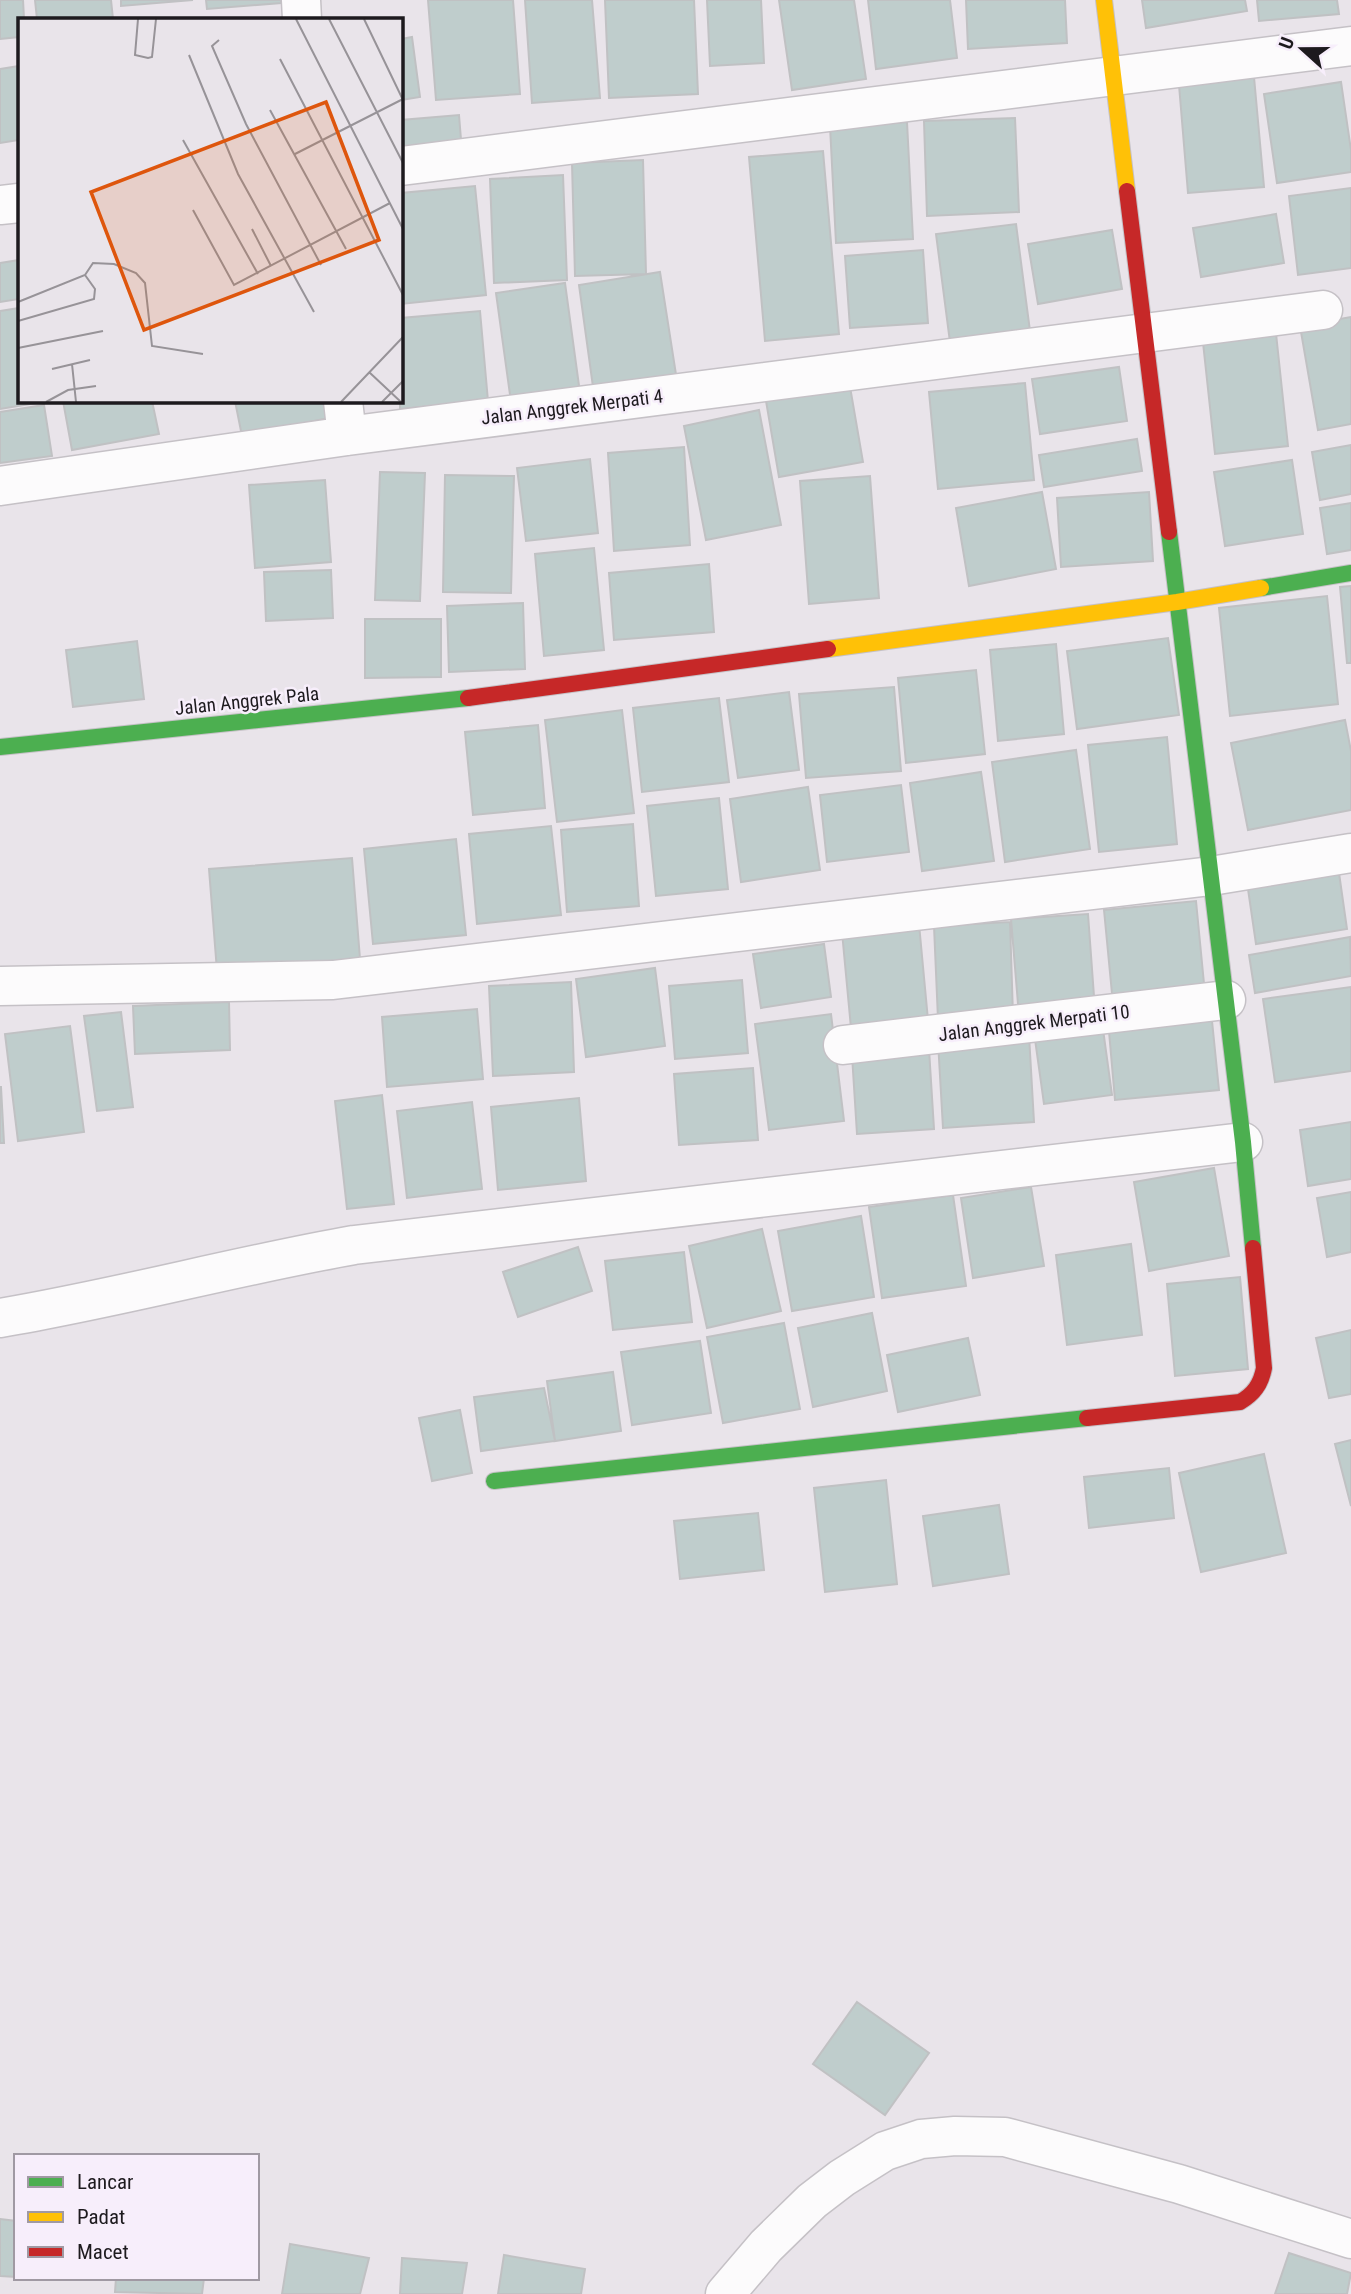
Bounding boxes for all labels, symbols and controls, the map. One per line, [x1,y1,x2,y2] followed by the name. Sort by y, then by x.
[1267,14,1337,84] north arrow
[18,18,402,402] inset map
[1274,34,1299,52] text: U
[480,384,664,430] street label: Jalan Anggrek Merpati 4
[174,682,320,720] street label: Jalan Anggrek Pala
[937,1000,1131,1046] street label: Jalan Anggrek Merpati 10
[14,2154,259,2280] legend
[77,2170,133,2194] text: Lancar
[77,2205,125,2229] text: Padat
[77,2240,129,2264] text: Macet

